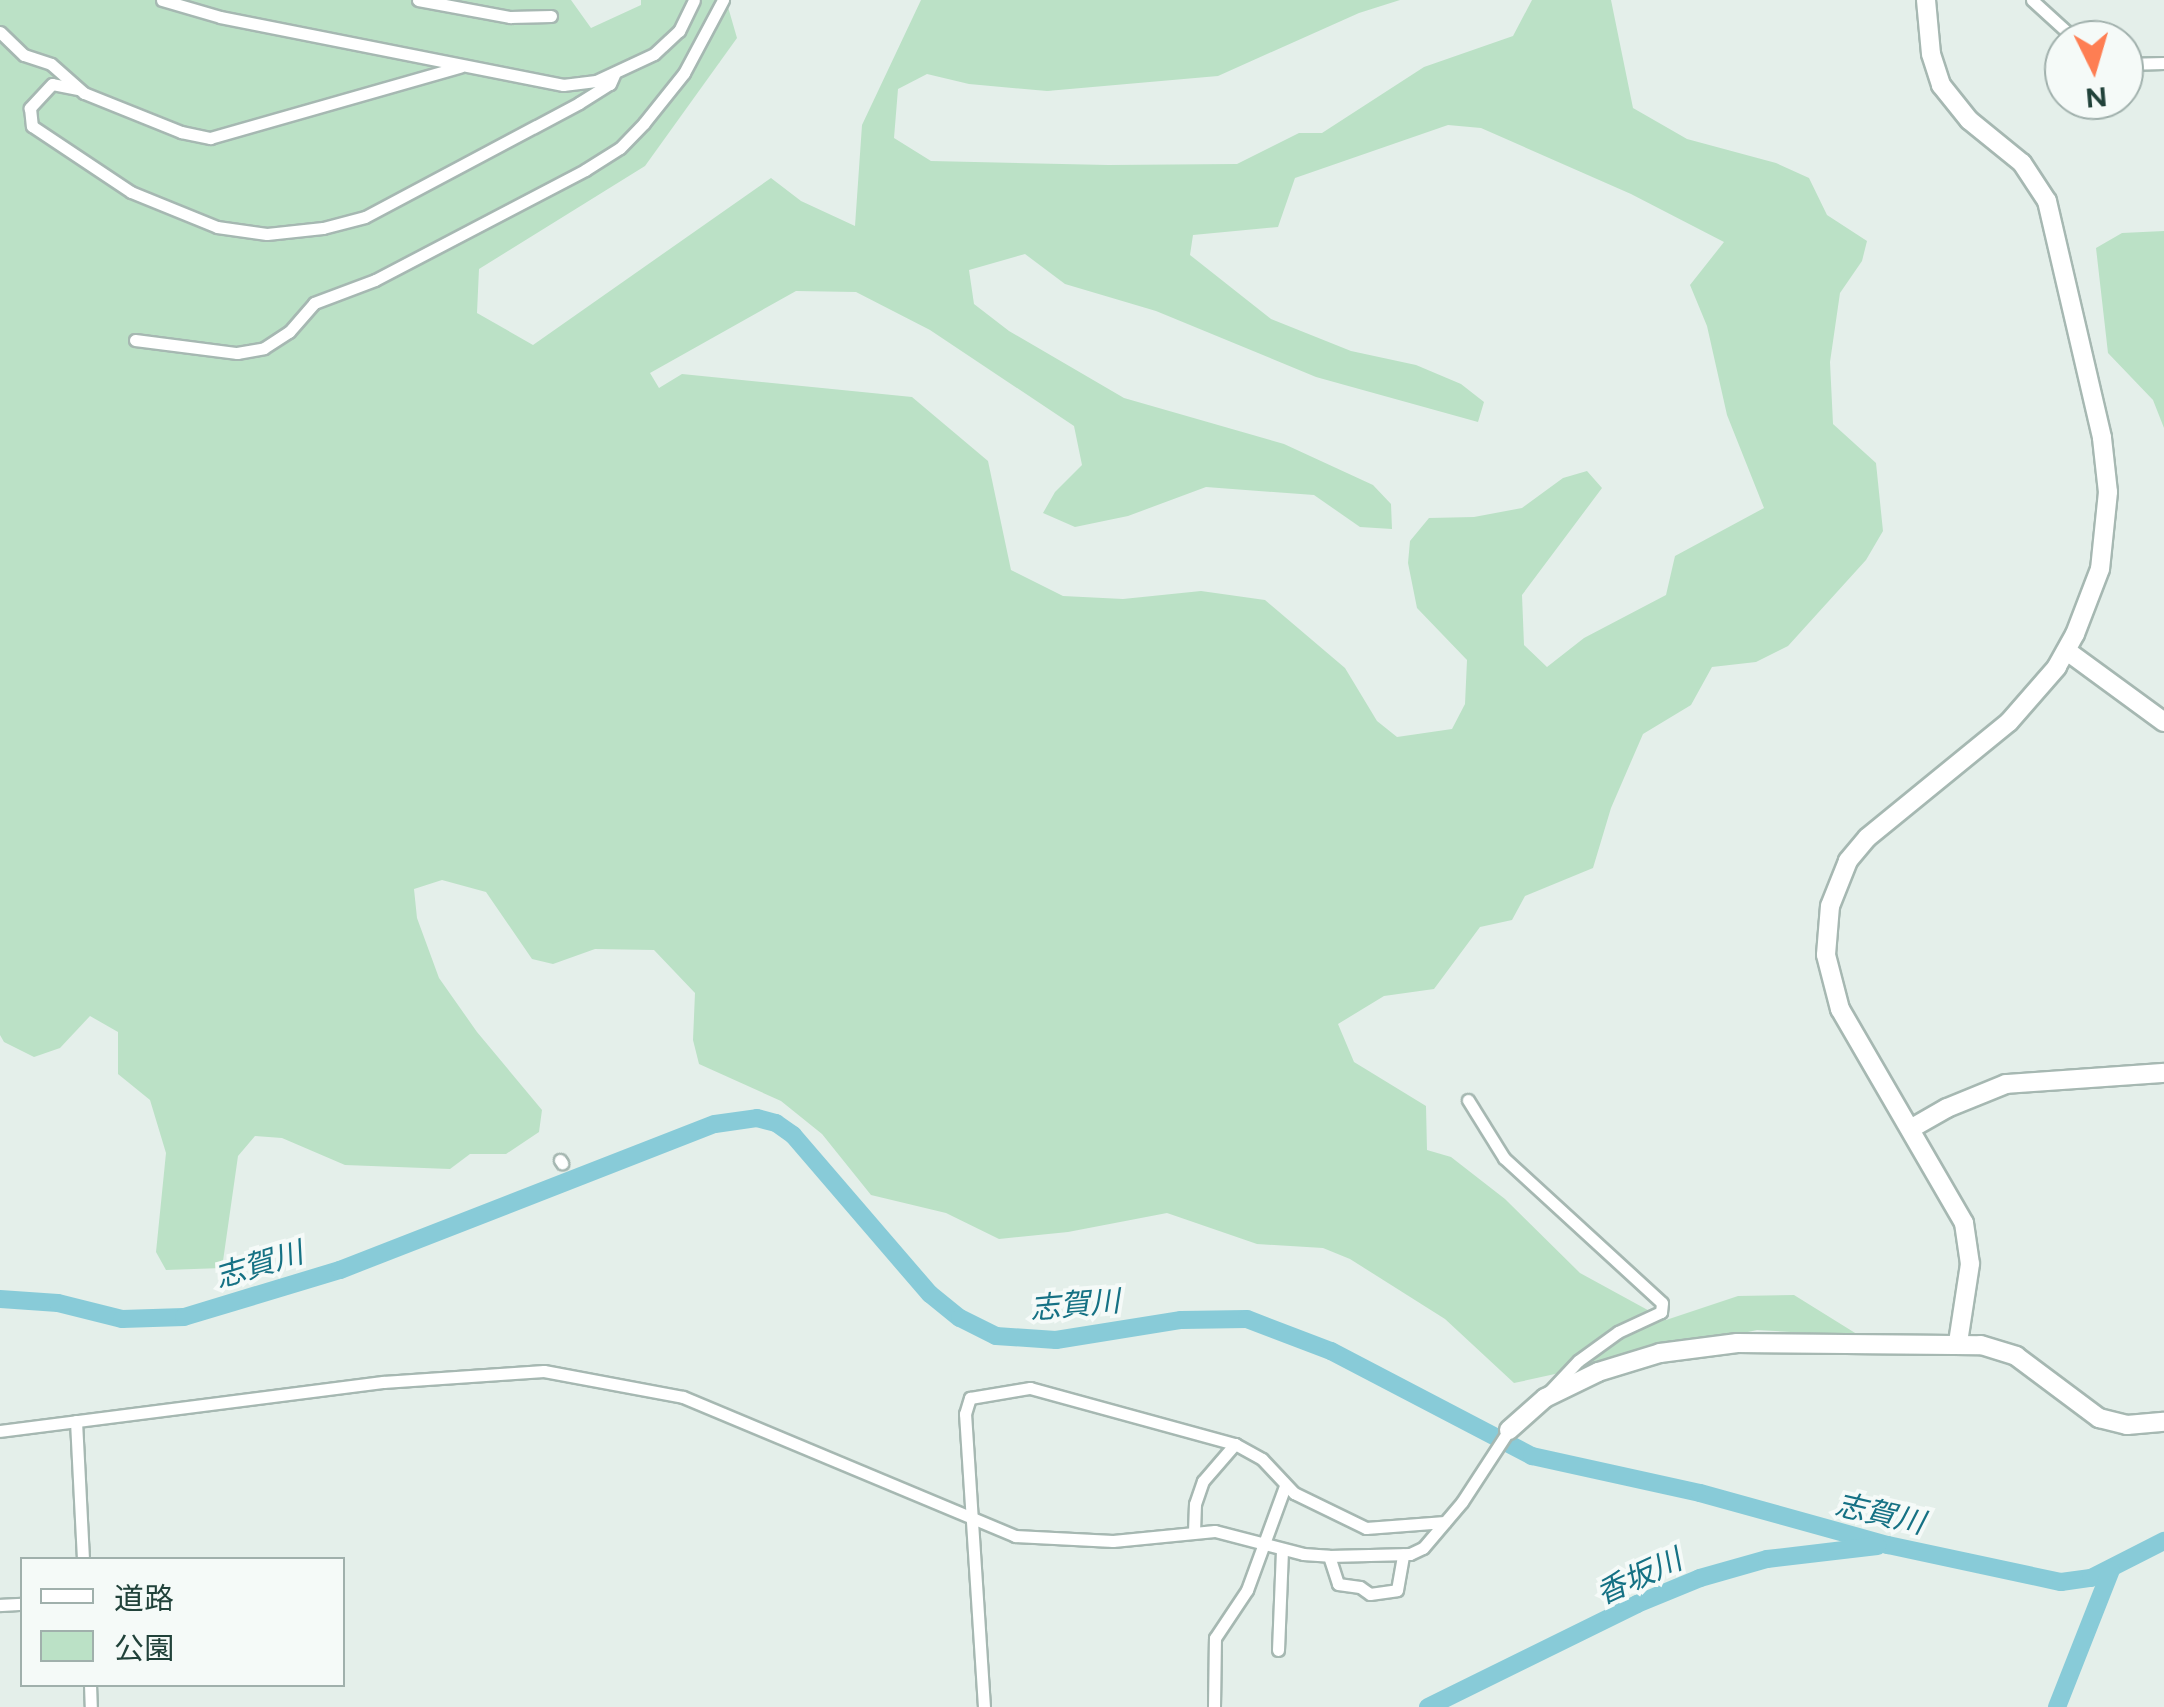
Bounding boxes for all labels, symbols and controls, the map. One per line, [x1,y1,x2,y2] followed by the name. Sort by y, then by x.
[2044,20,2144,120] north arrow
[2084,80,2109,116] text: N
[211,1235,307,1295] water label: 志賀川
[1029,1283,1121,1327] water label: 志賀川
[1832,1486,1928,1542] water label: 志賀川
[1591,1542,1687,1612] water label: 香坂川
[20,1557,345,1687] legend
[114,1580,174,1617] text: 道路
[114,1630,174,1667] text: 公園

